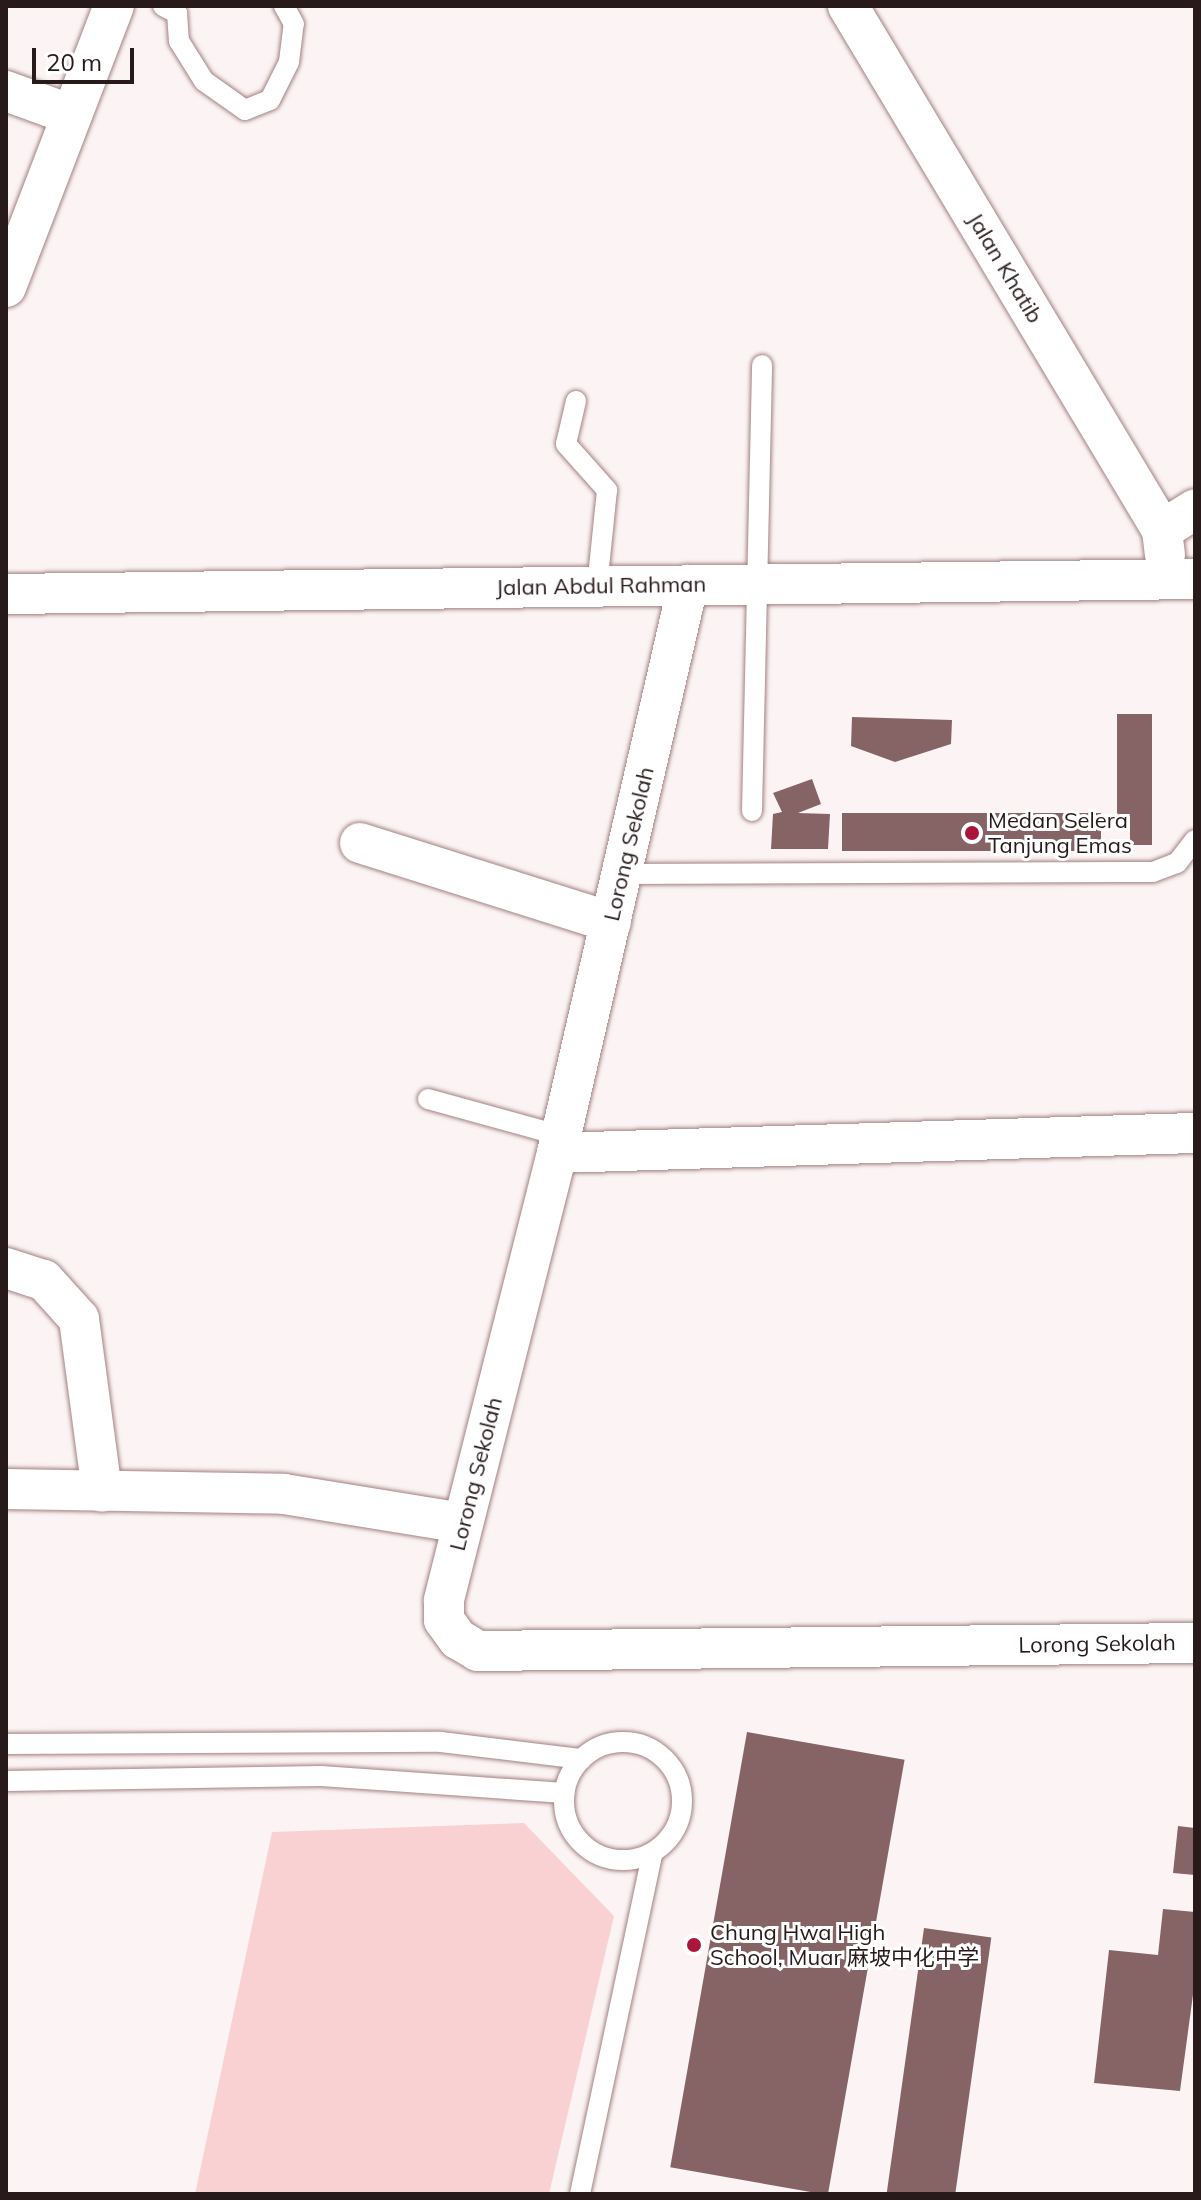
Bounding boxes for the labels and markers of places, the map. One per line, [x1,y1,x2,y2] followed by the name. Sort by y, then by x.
[988,807,1132,858] place label: Medan Selera Tanjung Emas
[963,824,981,842] marker: Medan Selera Tanjung Emas
[710,1919,979,1970] place label: Chung Hwa High School, Muar 麻坡中化中学
[685,1936,703,1954] marker: Chung Hwa High School, Muar 麻坡中化中学

